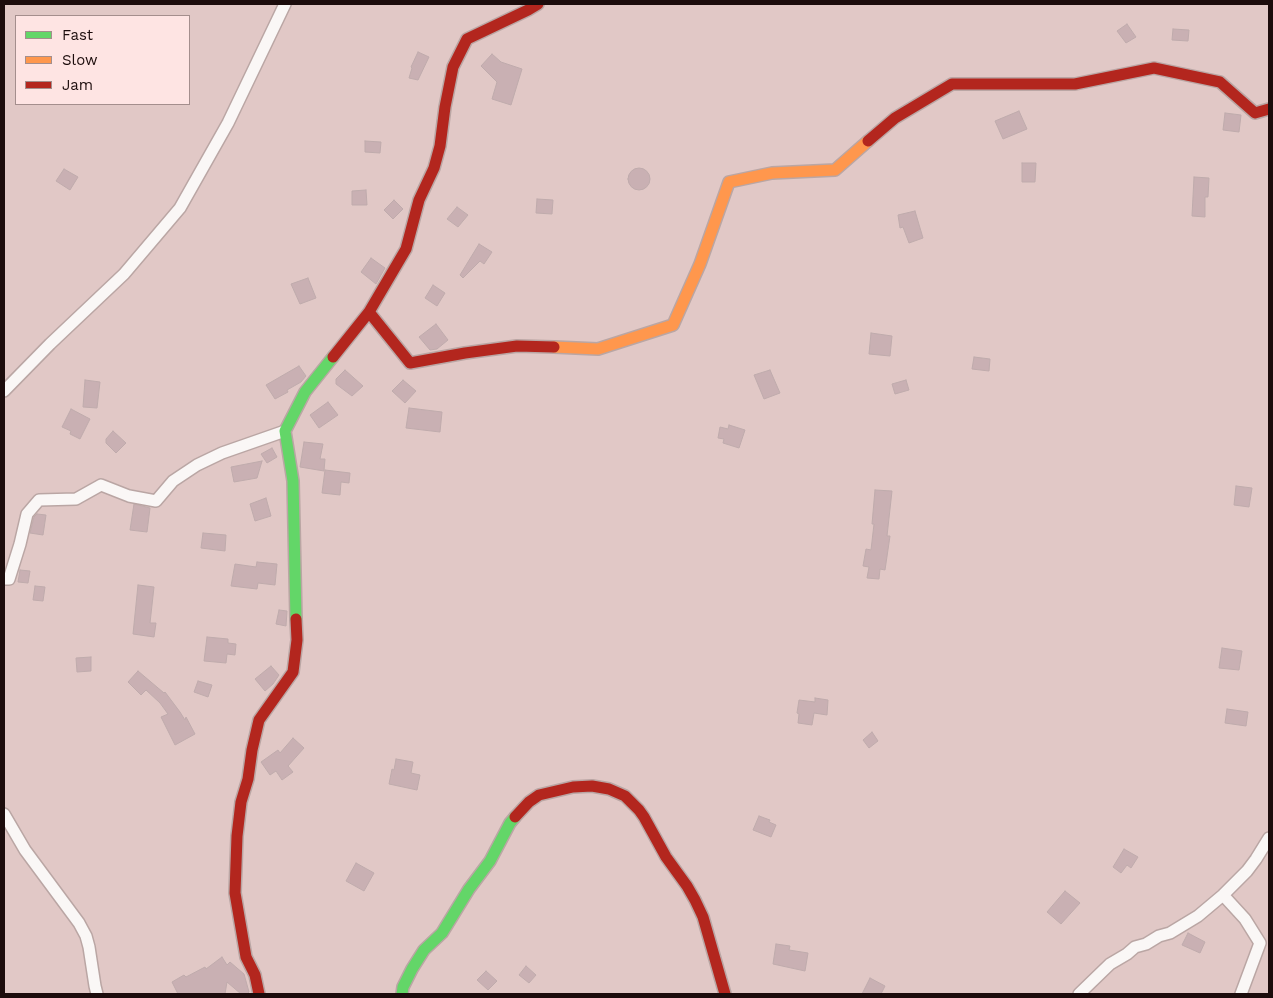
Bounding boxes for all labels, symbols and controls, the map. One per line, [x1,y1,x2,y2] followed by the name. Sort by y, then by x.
[15,15,190,105] legend
[62,26,93,44] text: Fast
[62,51,98,69] text: Slow
[62,76,93,94] text: Jam

